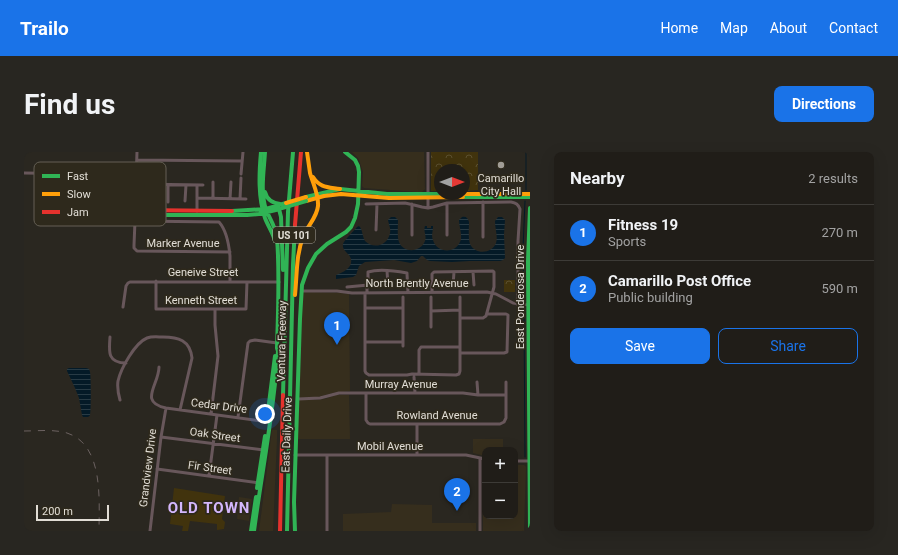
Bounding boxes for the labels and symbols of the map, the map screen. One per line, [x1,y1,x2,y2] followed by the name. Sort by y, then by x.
[496,160,506,170] marker: Camarillo City Hall
[34,162,166,226] legend
[434,164,470,200] north arrow
[67,170,89,183] text: Fast
[478,172,524,198] place label: Camarillo City Hall
[67,188,91,201] text: Slow
[67,206,89,219] text: Jam
[273,227,315,243] road number: US 101
[146,237,220,250] street label: Marker Avenue
[514,245,527,349] street label: East Ponderosa Drive
[168,266,239,279] street label: Geneive Street
[365,277,469,290] street label: North Brently Avenue
[165,294,237,307] street label: Kenneth Street
[275,300,289,382] street label: Ventura Freeway
[324,312,350,345] pin: 1
[365,378,438,391] street label: Murray Avenue
[190,396,248,416] street label: Cedar Drive
[279,397,295,473] street label: East Daily Drive
[255,404,275,424] your location
[397,409,478,422] street label: Rowland Avenue
[189,425,241,445] street label: Oak Street
[137,428,159,508] street label: Grandview Drive
[357,440,423,453] street label: Mobil Avenue
[187,458,233,478] street label: Fir Street
[444,478,470,511] pin: 2
[168,499,250,517] district label: OLD TOWN
[36,503,109,522] scale bar

